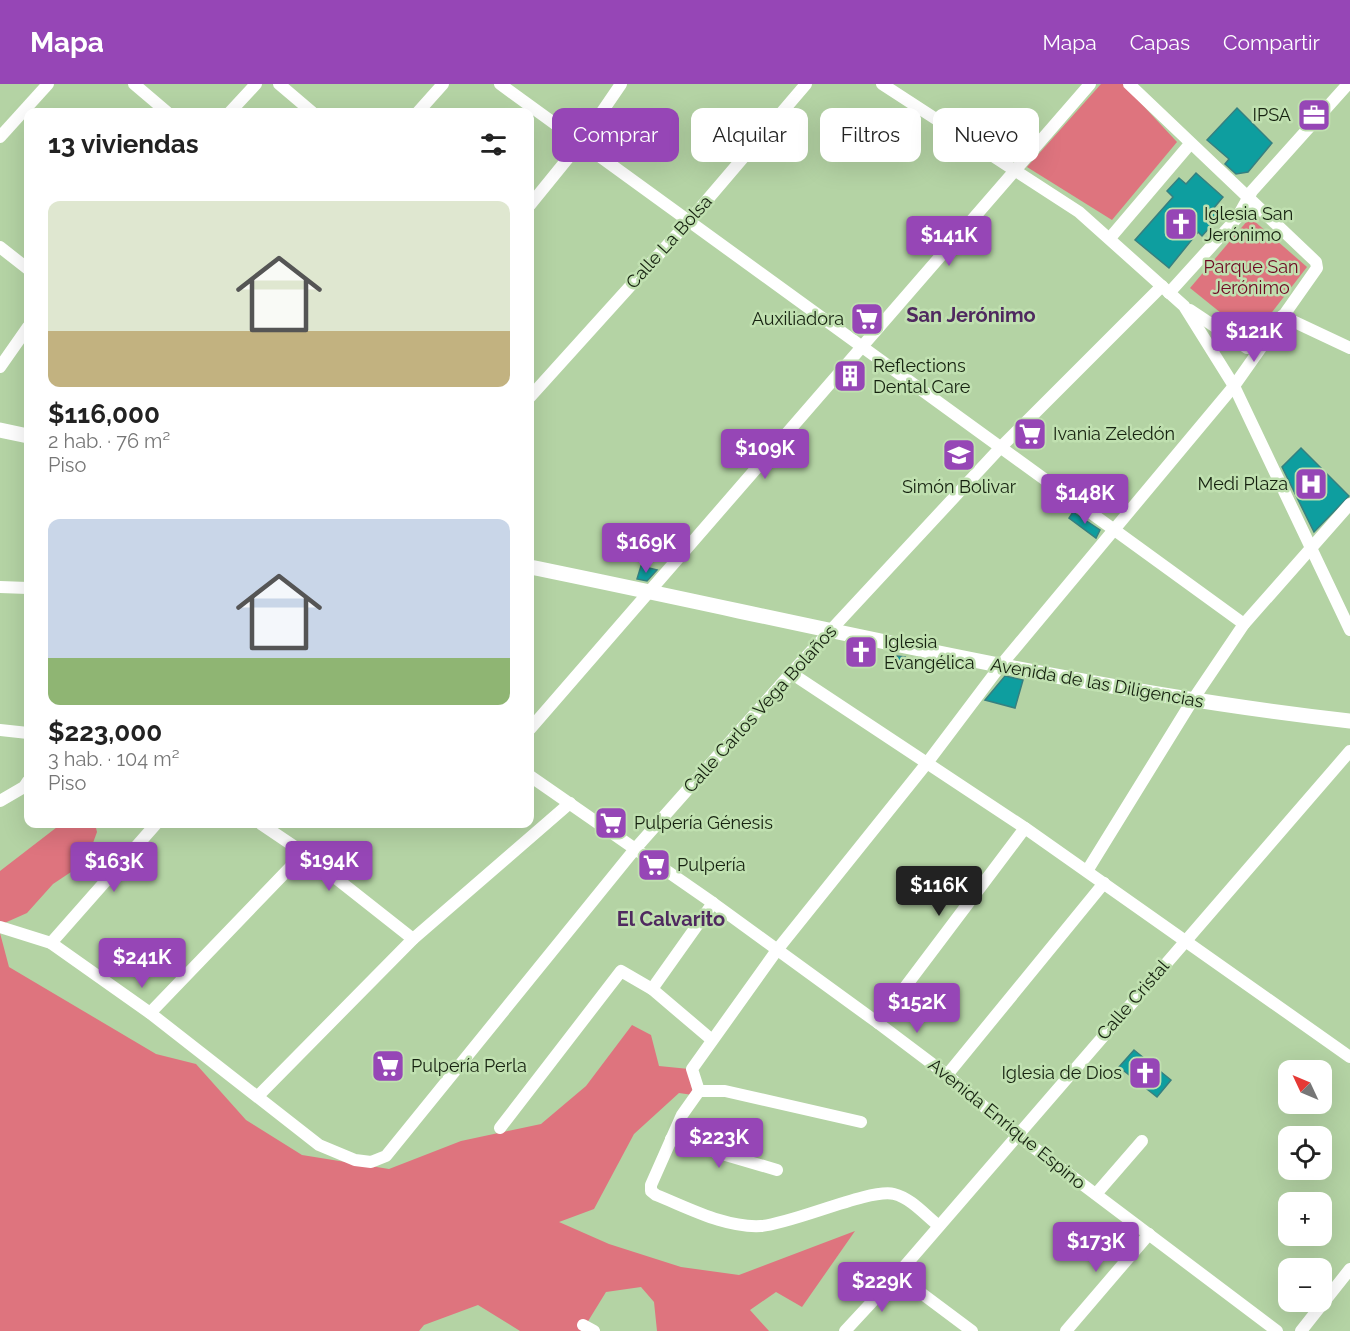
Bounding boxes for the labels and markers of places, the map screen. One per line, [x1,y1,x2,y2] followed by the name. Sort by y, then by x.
[1296,97,1332,133] office icon: IPSA
[1252,104,1291,125] place label: IPSA
[1204,203,1293,245] place label: Iglesia San Jerónimo
[1163,206,1199,242] church icon: Iglesia San Jerónimo
[907,216,991,267] pin: $141K
[849,301,885,337] supermarket icon: Auxiliadora
[752,308,844,329] place label: Auxiliadora
[1212,312,1296,363] pin: $121K
[873,355,971,397] place label: Reflections Dental Care
[832,358,868,394] building icon: Reflections Dental Care
[1012,416,1048,452] supermarket icon: Ivania Zeledón
[1053,423,1175,444] place label: Ivania Zeledón
[723,429,807,480] pin: $109K
[941,437,977,473] school or university icon: Simón Bolivar
[1293,466,1329,502] hospital icon: Medi Plaza
[1198,473,1288,494] place label: Medi Plaza
[1043,474,1127,525] pin: $148K
[902,476,1017,497] place label: Simón Bolivar
[604,523,688,574] pin: $169K
[884,631,974,673] place label: Iglesia Evangélica
[843,634,879,670] church icon: Iglesia Evangélica
[593,805,629,841] supermarket icon: Pulpería Génesis
[634,812,773,833] place label: Pulpería Génesis
[287,841,371,892] pin: $194K
[72,842,156,893] pin: $163K
[636,847,672,883] supermarket icon: Pulpería
[677,854,746,875] place label: Pulpería
[897,866,981,917] pin: $116K
[100,938,184,989] pin: $241K
[875,983,959,1034] pin: $152K
[370,1048,406,1084] supermarket icon: Pulpería Perla
[411,1055,527,1076] place label: Pulpería Perla
[1127,1055,1163,1091] church icon: Iglesia de Dios
[1002,1062,1122,1083] place label: Iglesia de Dios
[677,1118,761,1169] pin: $223K
[1054,1222,1138,1273] pin: $173K
[840,1262,924,1313] pin: $229K

